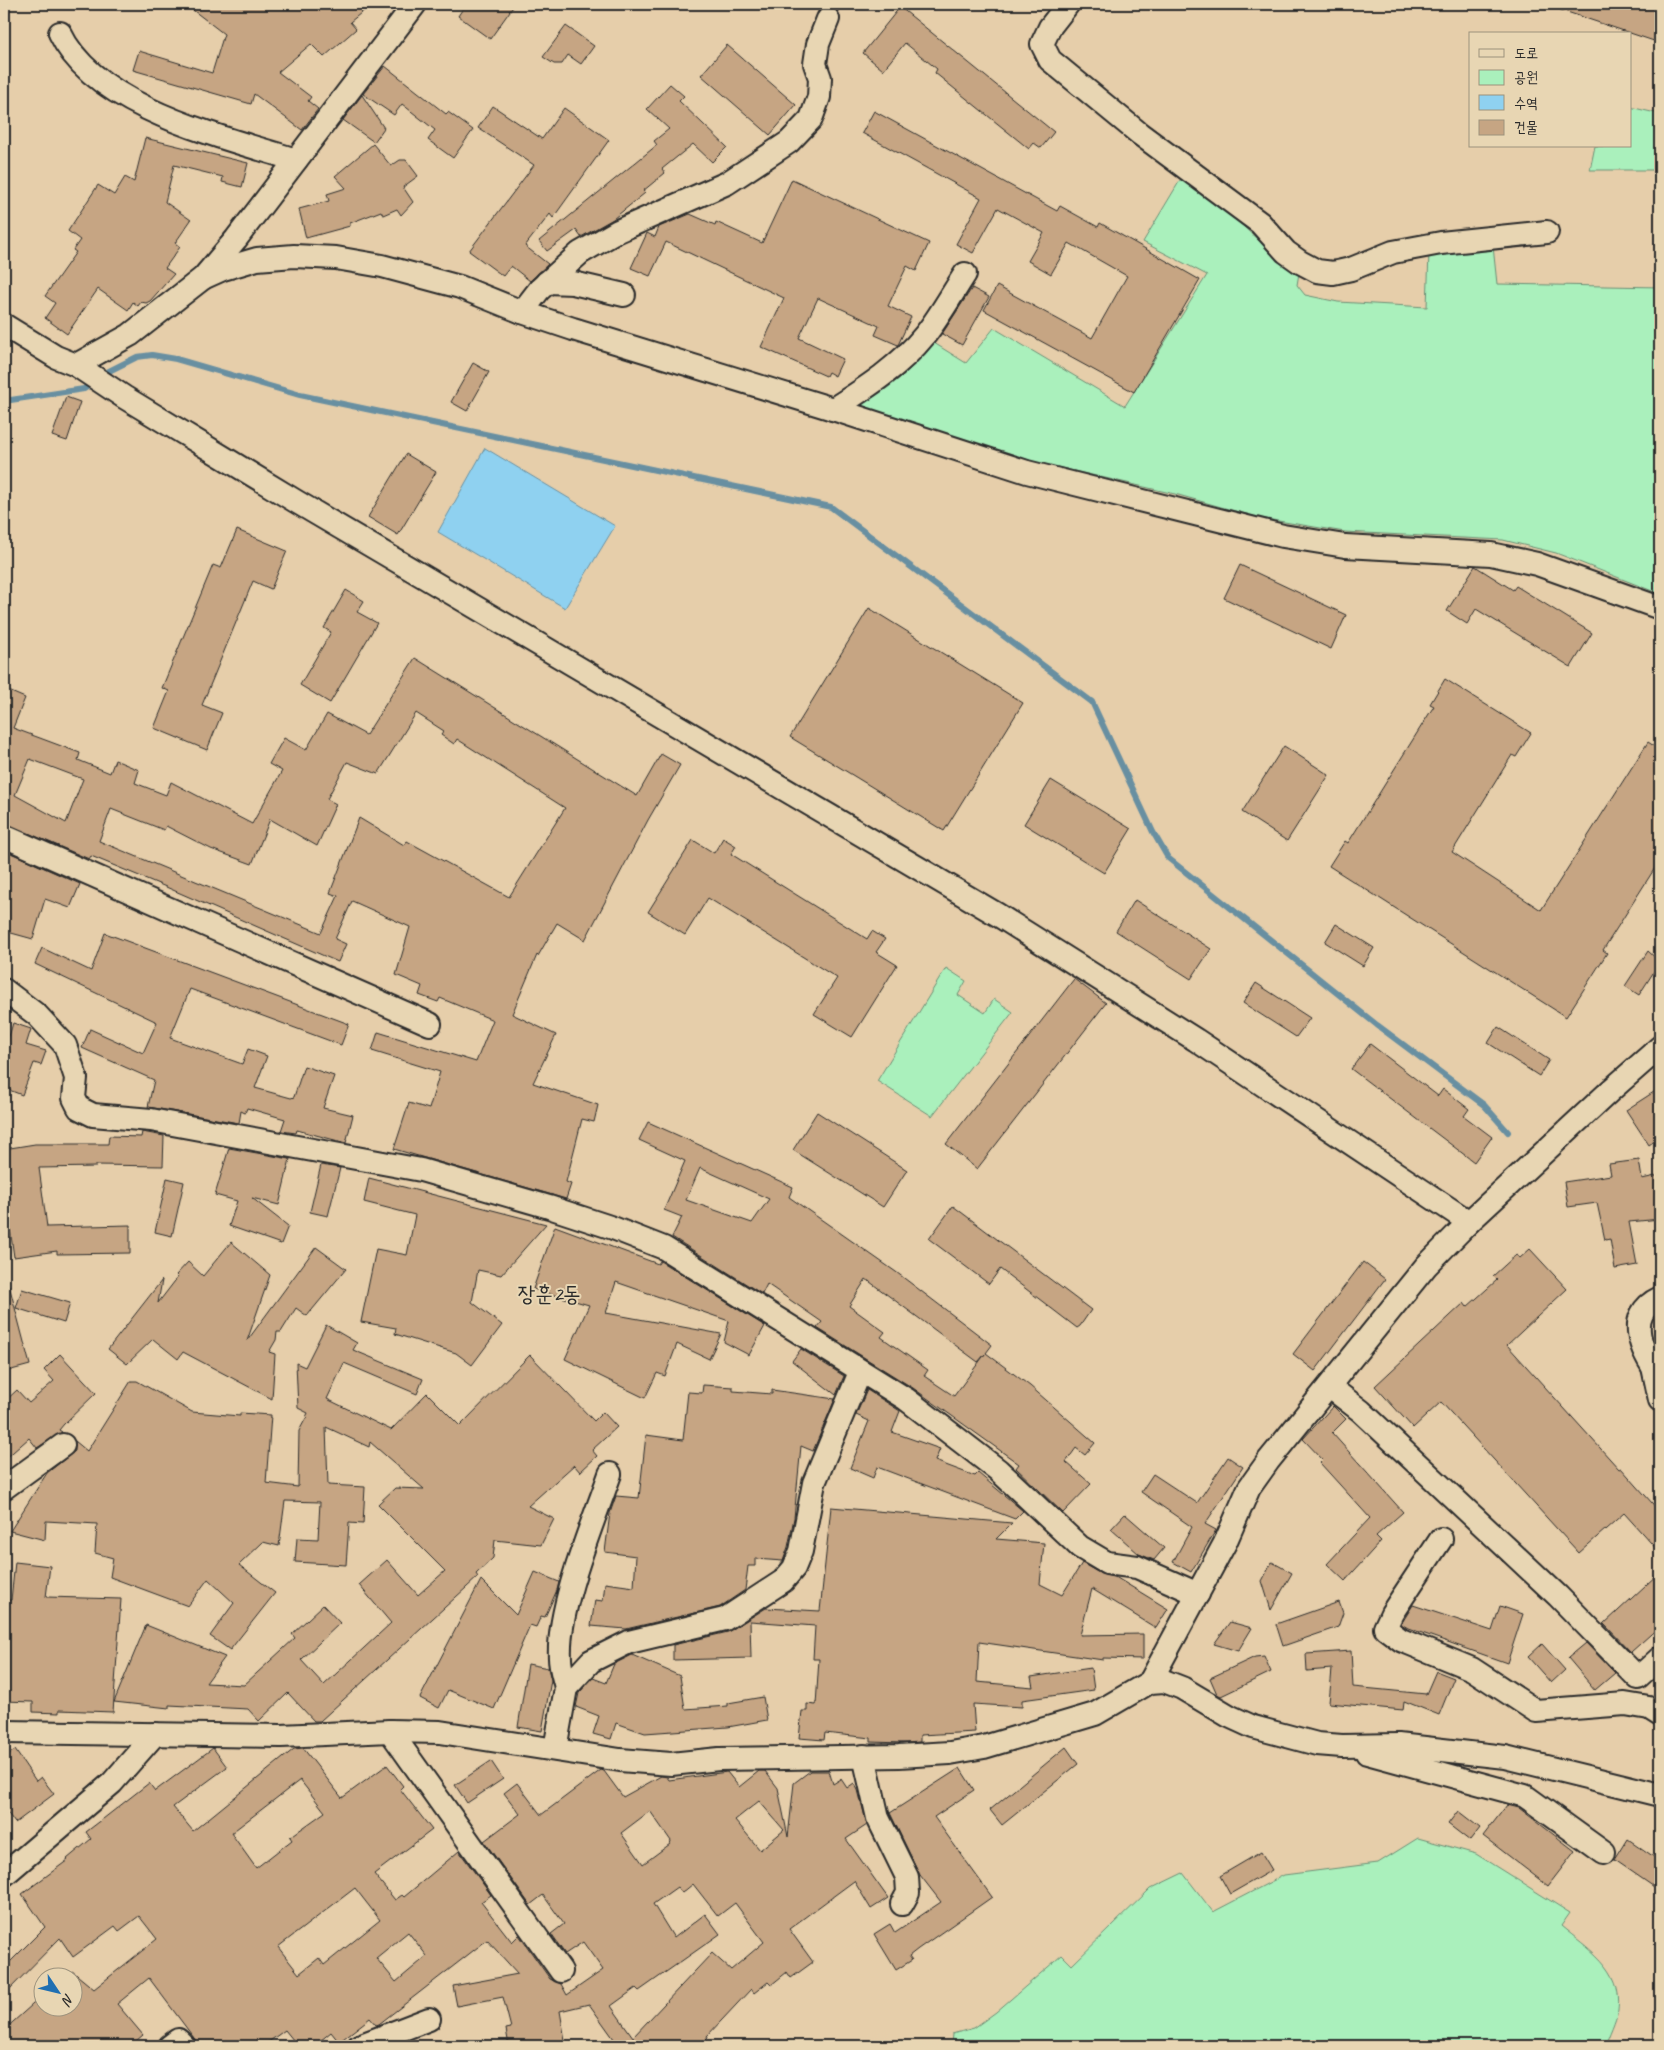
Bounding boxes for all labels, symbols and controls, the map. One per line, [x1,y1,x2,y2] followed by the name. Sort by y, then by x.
[1469,32,1632,148] legend
[1514,44,1538,63] text: 도로
[1514,68,1538,87] text: 공원
[1514,94,1538,113] text: 수역
[1514,118,1538,137] text: 건물
[517,1280,581,1308] district label: 장훈2동
[32,1968,82,2018] north arrow
[57,1991,78,2010] text: N

